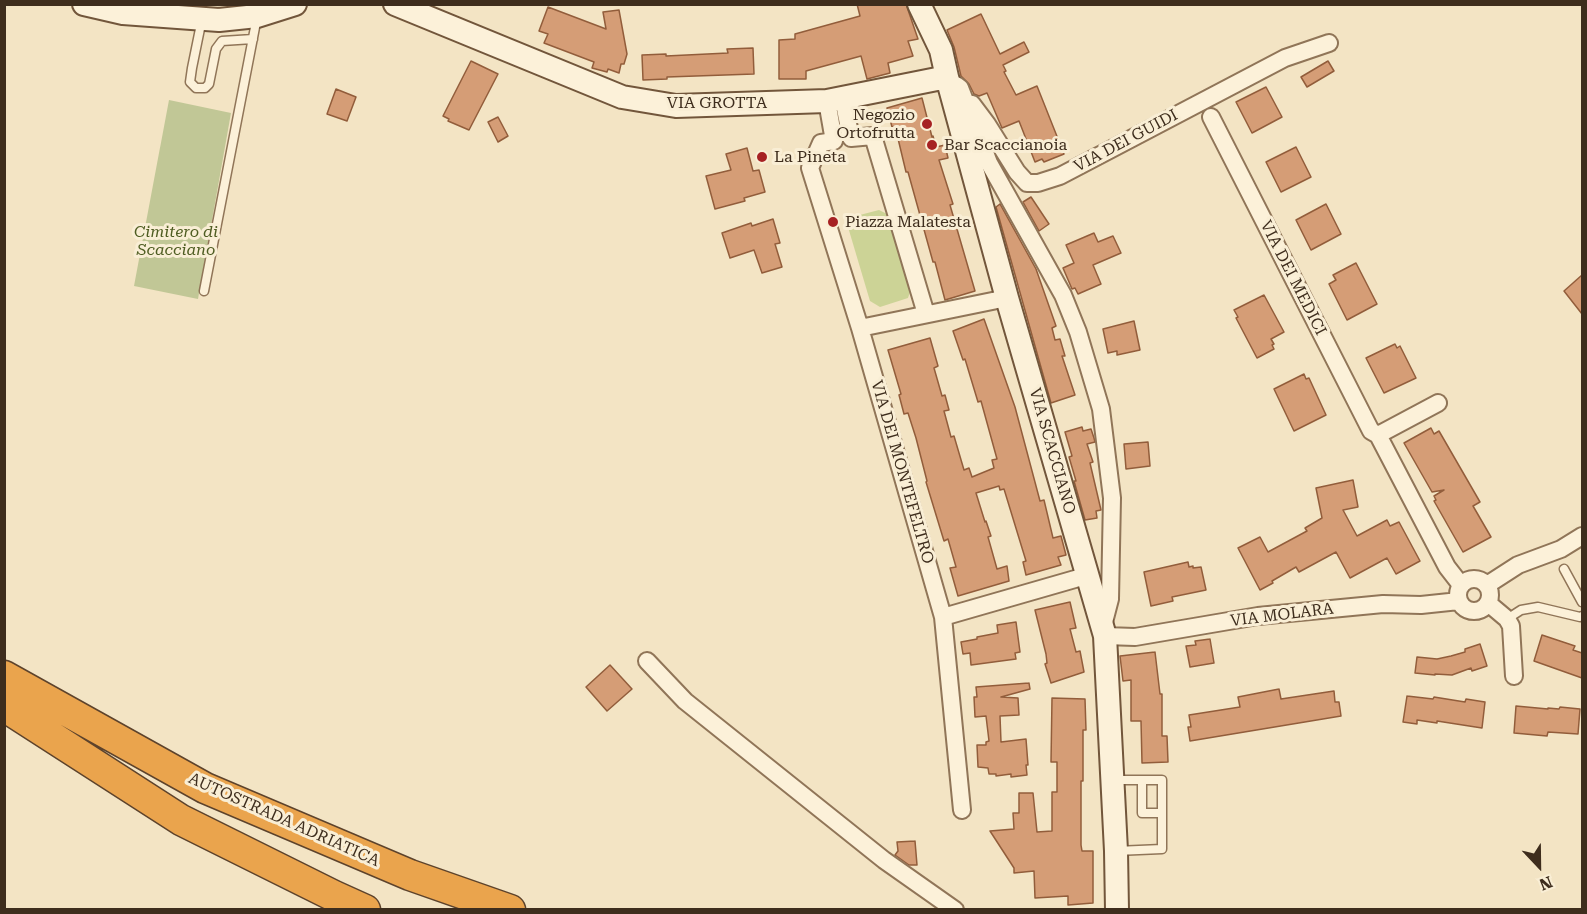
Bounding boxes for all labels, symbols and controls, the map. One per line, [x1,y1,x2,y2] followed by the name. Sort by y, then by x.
[667,93,767,113] street label: VIA GROTTA
[837,105,915,143] place label: Negozio Ortofrutta
[1071,106,1181,176] street label: VIA DEI GUIDI
[920,117,934,131] marker: Negozio Ortofrutta
[944,135,1067,155] place label: Bar Scaccianoia
[925,138,939,152] marker: Bar Scaccianoia
[774,147,846,167] place label: La Pineta
[755,150,769,164] marker: La Pineta
[845,212,971,232] place label: Piazza Malatesta
[826,215,840,229] marker: Piazza Malatesta
[1256,217,1330,339] street label: VIA DEI MEDICI
[134,222,218,260] park label: Cimitero di Scacciano
[867,378,937,566] street label: VIA DEI MONTEFELTRO
[1025,386,1079,516] street label: VIA SCACCIANO
[1229,599,1335,631] street label: VIA MOLARA
[185,769,383,871] street label: AUTOSTRADA ADRIATICA
[1509,836,1569,896] north arrow
[1537,872,1555,894] text: N

